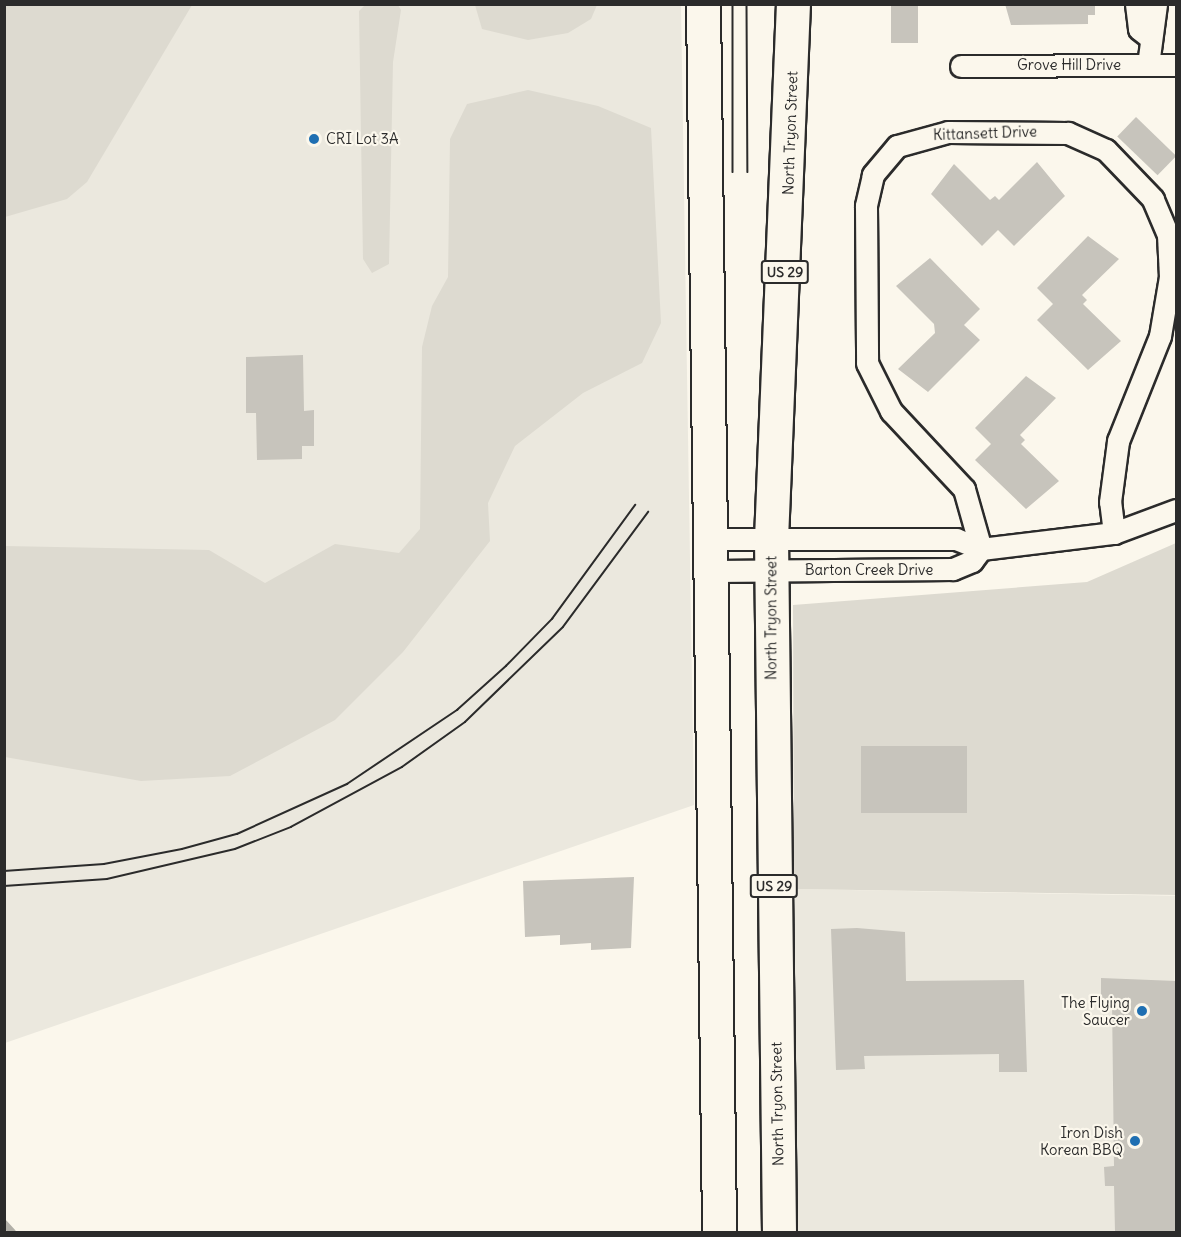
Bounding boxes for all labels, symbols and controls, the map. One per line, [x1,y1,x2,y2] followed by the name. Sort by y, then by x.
[1017,56,1121,74] street label: Grove Hill Drive
[779,71,801,195] street label: North Tryon Street
[933,122,1037,144] street label: Kittansett Drive
[326,130,399,148] place label: CRI Lot 3A
[307,132,321,146] marker: CRI Lot 3A
[760,261,810,283] road number: US 29
[762,556,780,680] street label: North Tryon Street
[805,561,933,579] street label: Barton Creek Drive
[748,875,800,897] road number: US 29
[1061,993,1130,1028] place label: The Flying Saucer
[1135,1004,1149,1018] marker: The Flying Saucer
[767,1042,787,1166] street label: North Tryon Street
[1040,1123,1123,1158] place label: Iron Dish Korean BBQ
[1128,1134,1142,1148] marker: Iron Dish Korean BBQ

